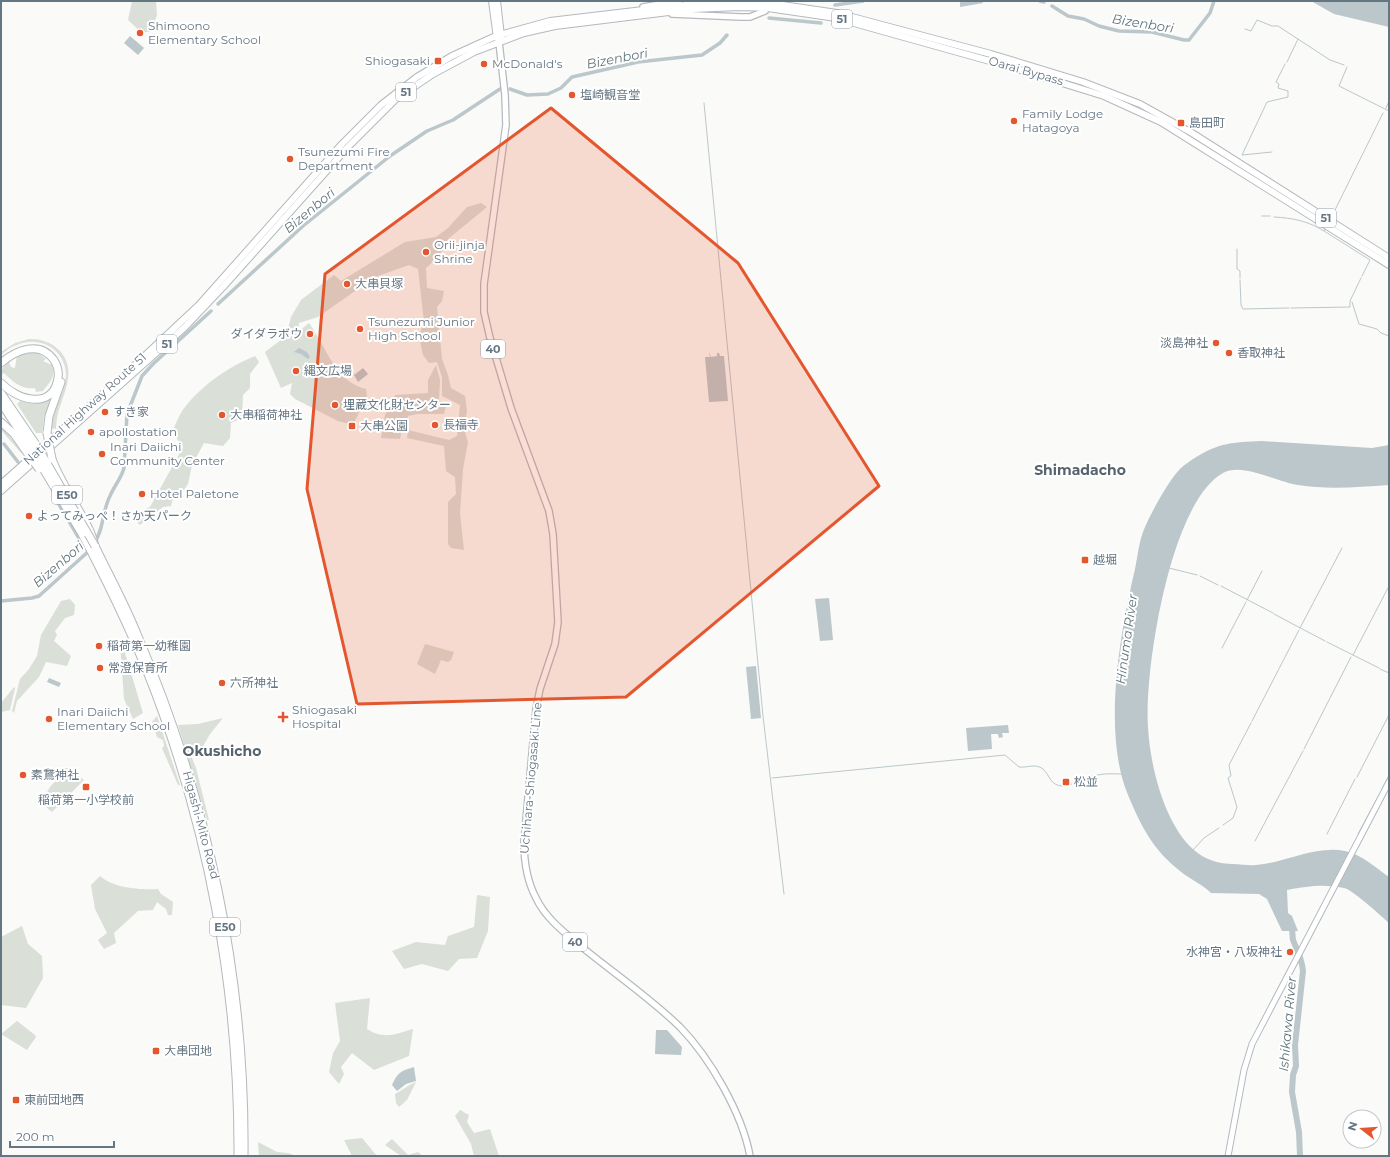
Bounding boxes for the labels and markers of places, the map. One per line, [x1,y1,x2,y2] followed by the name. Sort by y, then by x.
[148,18,261,47] place label: Shimoono Elementary School
[135,28,145,38] marker: Shimoono Elementary School
[365,53,430,68] place label: Shiogasaki
[433,56,443,66] marker: Shiogasaki
[492,56,563,71] place label: McDonald's
[479,59,489,69] marker: McDonald's
[580,87,640,102] place label: 塩崎観音堂
[567,90,577,100] marker: 塩崎観音堂
[1022,106,1103,135] place label: Family Lodge Hatagoya
[1189,115,1225,130] place label: 島田町
[1009,116,1019,126] marker: Family Lodge Hatagoya
[1176,118,1186,128] marker: 島田町
[298,144,390,173] place label: Tsunezumi Fire Department
[285,154,295,164] marker: Tsunezumi Fire Department
[434,237,485,266] place label: Orii-jinja Shrine
[421,247,431,257] marker: Orii-jinja Shrine
[355,276,403,291] place label: 大串貝塚
[342,279,352,289] marker: 大串貝塚
[368,314,475,343] place label: Tsunezumi Junior High School
[355,324,365,334] marker: Tsunezumi Junior High School
[230,326,302,341] place label: ダイダラボウ
[305,329,315,339] marker: ダイダラボウ
[1160,335,1208,350] place label: 淡島神社
[1211,338,1221,348] marker: 淡島神社
[1237,345,1285,360] place label: 香取神社
[1224,348,1234,358] marker: 香取神社
[304,363,352,378] place label: 縄文広場
[291,366,301,376] marker: 縄文広場
[343,397,451,412] place label: 埋蔵文化財センター
[330,400,340,410] marker: 埋蔵文化財センター
[113,404,149,419] place label: すき家
[100,407,110,417] marker: すき家
[230,407,302,422] place label: 大串稲荷神社
[217,410,227,420] marker: 大串稲荷神社
[443,417,479,432] place label: 長福寺
[360,418,408,433] place label: 大串公園
[430,420,440,430] marker: 長福寺
[347,421,357,431] marker: 大串公園
[99,424,177,439] place label: apollostation
[86,427,96,437] marker: apollostation
[110,439,225,468] place label: Inari Daiichi Community Center
[97,449,107,459] marker: Inari Daiichi Community Center
[150,486,239,501] place label: Hotel Paletone
[137,489,147,499] marker: Hotel Paletone
[37,508,192,523] place label: よってみっぺ！さか天パーク
[24,511,34,521] marker: よってみっぺ！さか天パーク
[1093,552,1117,567] place label: 越堀
[1080,555,1090,565] marker: 越堀
[107,638,191,653] place label: 稲荷第一幼稚園
[94,641,104,651] marker: 稲荷第一幼稚園
[108,660,168,675] place label: 常澄保育所
[95,663,105,673] marker: 常澄保育所
[230,675,278,690] place label: 六所神社
[217,678,227,688] marker: 六所神社
[292,702,357,731] place label: Shiogasaki Hospital
[57,704,170,733] place label: Inari Daiichi Elementary School
[277,711,289,723] marker: Shiogasaki Hospital
[44,714,54,724] marker: Inari Daiichi Elementary School
[31,767,79,782] place label: 素鵞神社
[18,770,28,780] marker: 素鵞神社
[1074,774,1098,789] place label: 松並
[1061,777,1071,787] marker: 松並
[81,782,91,792] marker: 稲荷第一小学校前
[38,792,134,807] place label: 稲荷第一小学校前
[1186,944,1282,959] place label: 水神宮・八坂神社
[1285,947,1295,957] marker: 水神宮・八坂神社
[164,1043,212,1058] place label: 大串団地
[151,1046,161,1056] marker: 大串団地
[24,1092,84,1107] place label: 東前団地西
[11,1095,21,1105] marker: 東前団地西

